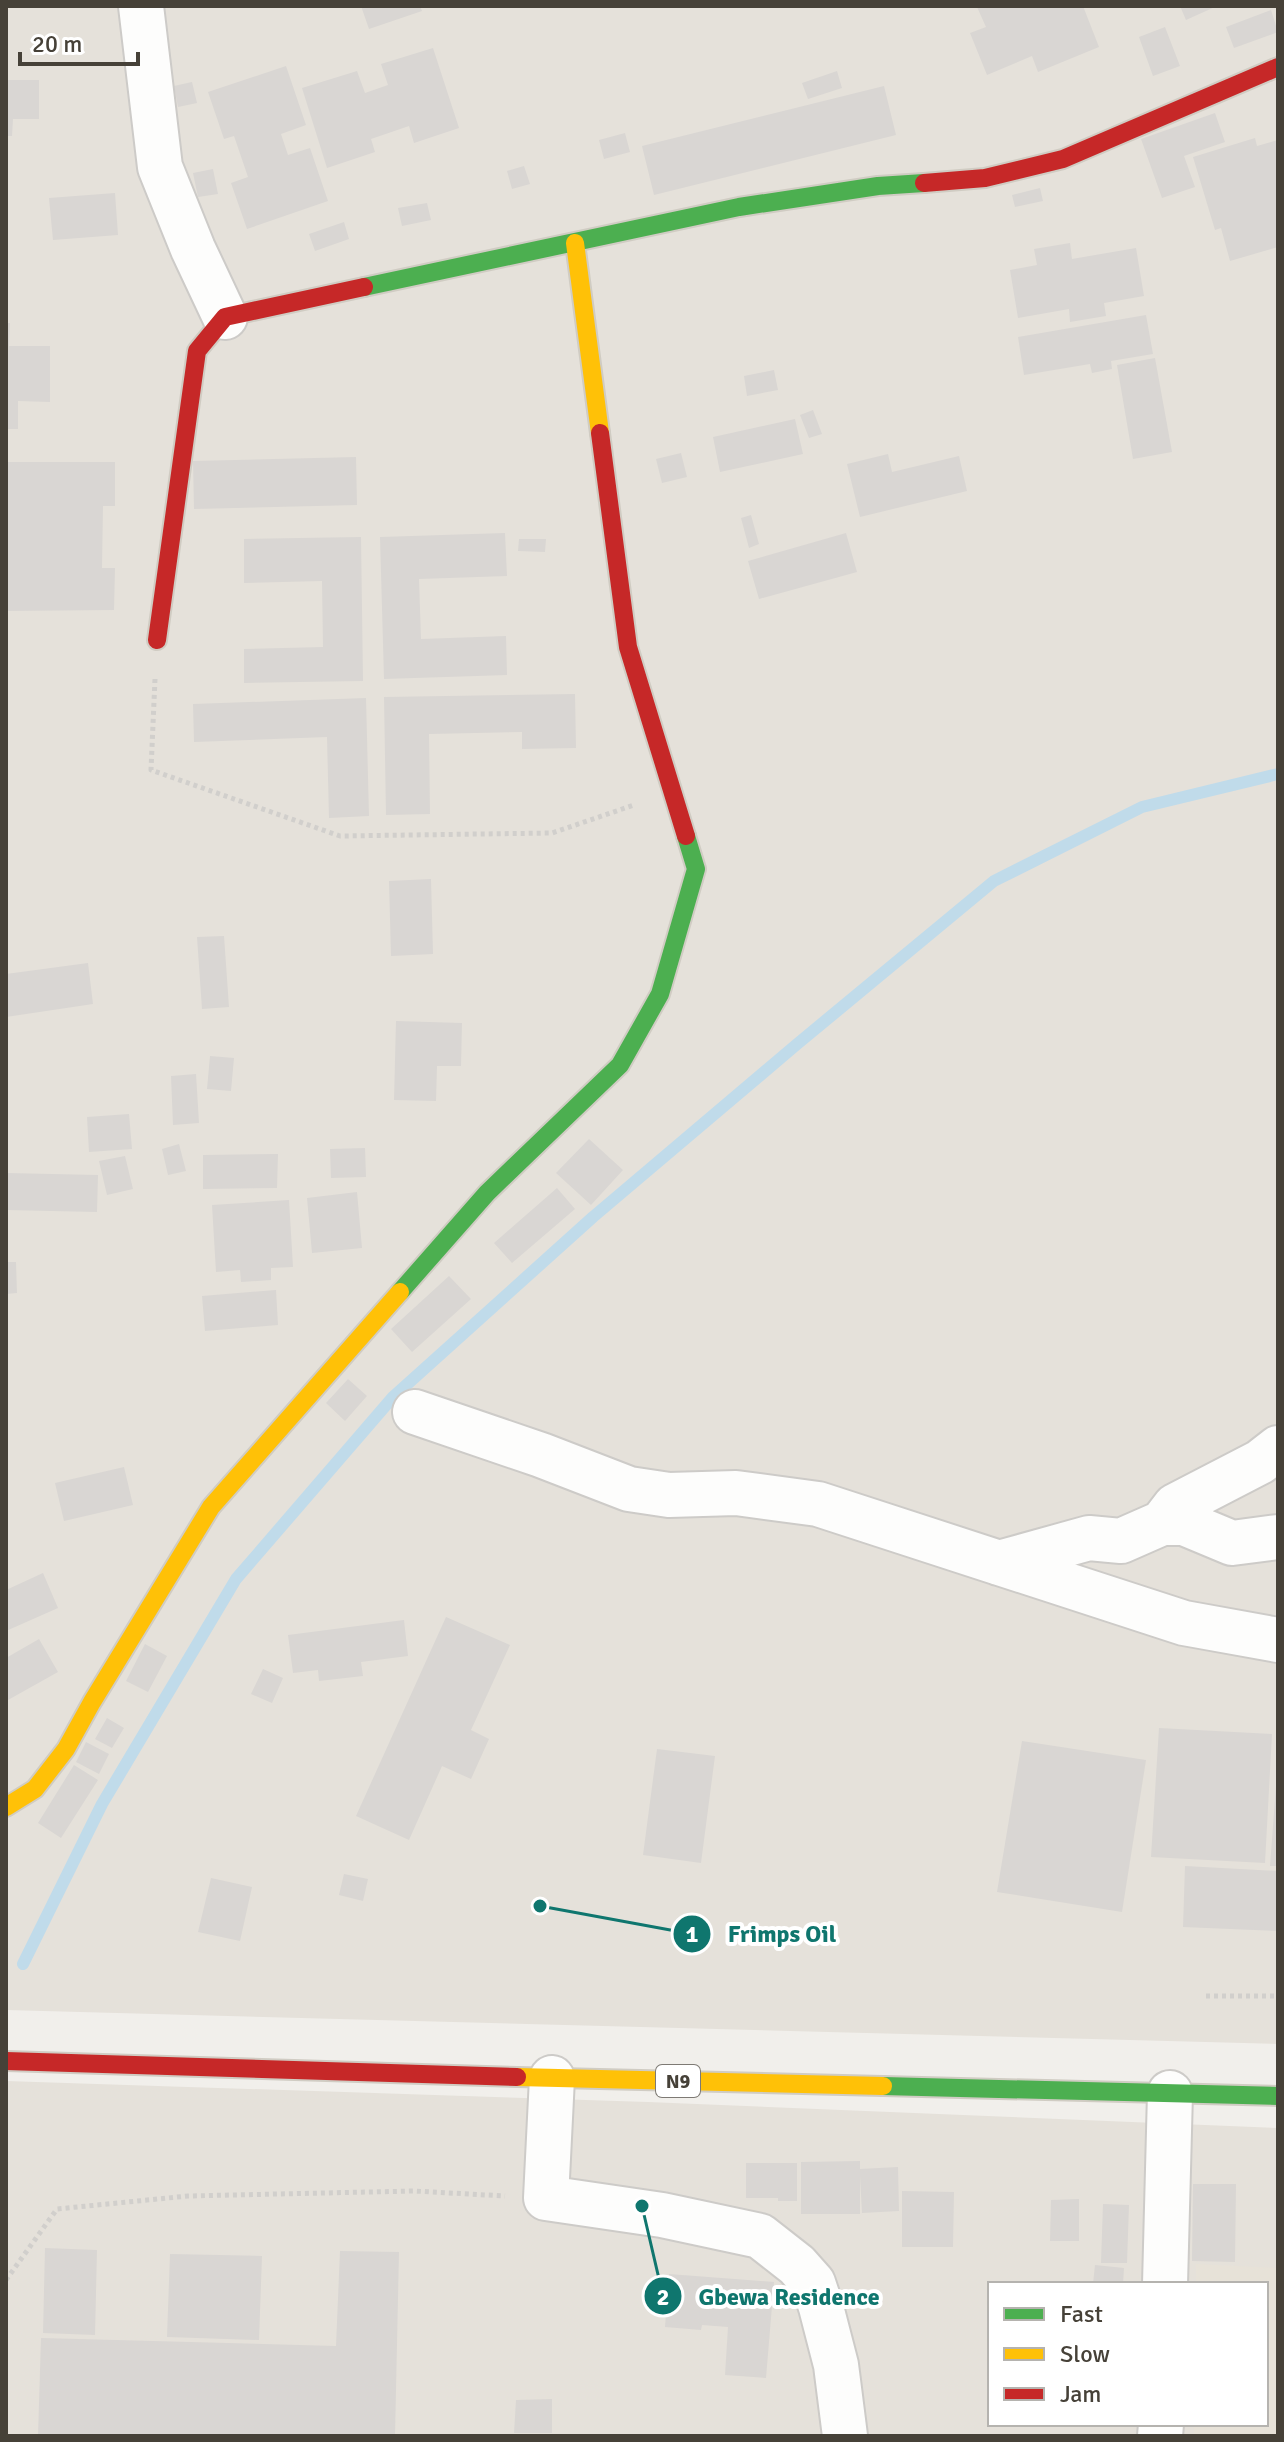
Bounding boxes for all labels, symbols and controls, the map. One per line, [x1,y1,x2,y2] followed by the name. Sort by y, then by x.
[20,16,138,66] scale bar
[32,29,82,59] text: 20 m
[672,1910,852,1958] callout: Frimps Oil
[686,1919,699,1949] text: 1
[728,1919,837,1949] text: Frimps Oil
[656,2065,700,2097] road number: N9
[643,2272,896,2320] callout: Gbewa Residence
[657,2282,669,2312] text: 2
[698,2282,880,2312] text: Gbewa Residence
[988,2282,1268,2426] legend
[1060,2299,1103,2329] text: Fast
[1060,2339,1110,2369] text: Slow
[1060,2379,1101,2409] text: Jam

